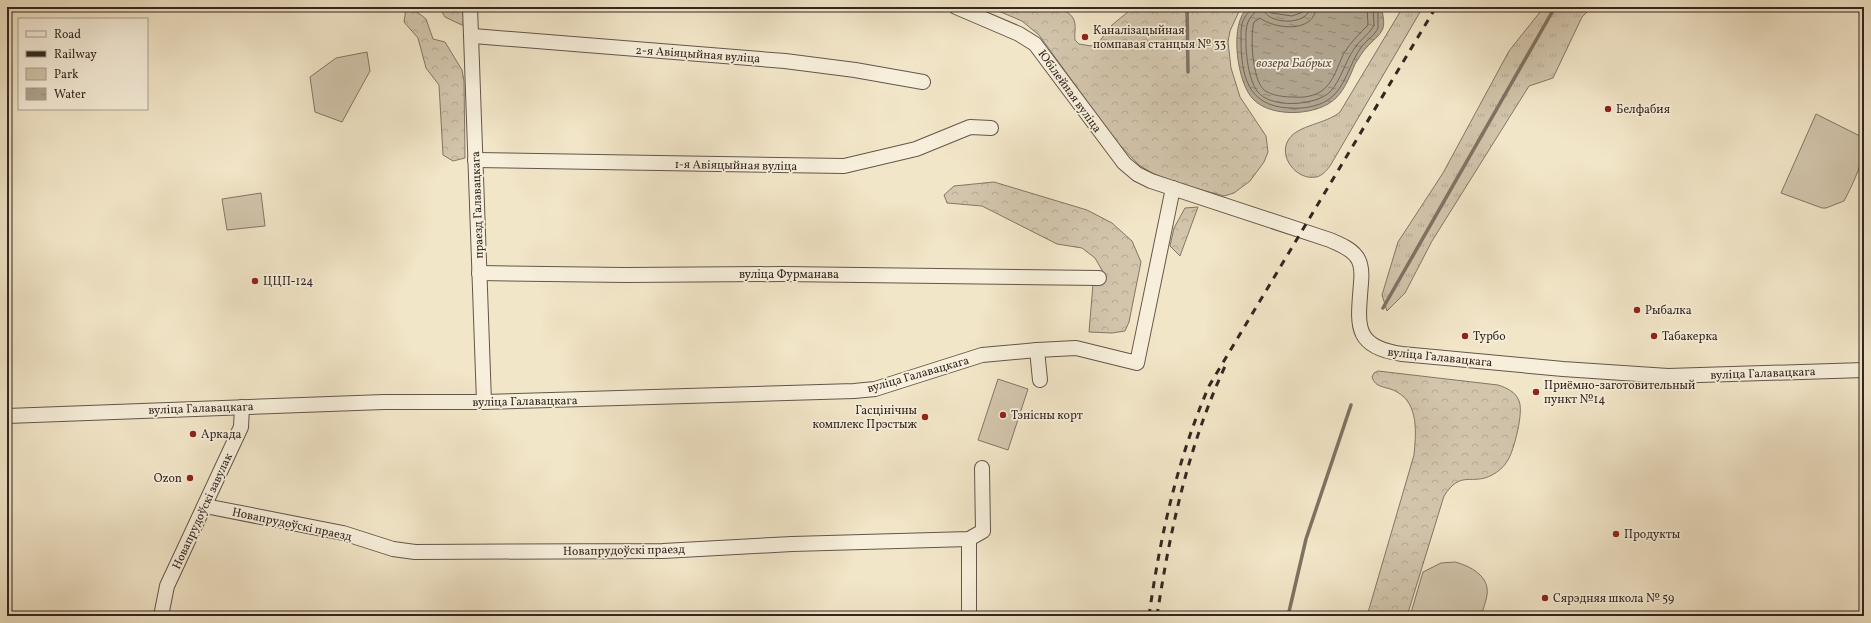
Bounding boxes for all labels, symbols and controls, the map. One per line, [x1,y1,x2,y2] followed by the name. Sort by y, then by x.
[18,18,148,110] legend
[1093,23,1226,53] place label: Каналізацыйная помпавая станцыя № 33
[54,27,81,43] text: Road
[1080,32,1090,42] marker: Каналізацыйная помпавая станцыя № 33
[635,43,761,67] street label: 2-я Авіяцыйная вуліца
[54,47,97,63] text: Railway
[1034,47,1105,136] street label: Юбілейная вуліца
[1256,55,1332,73] water label: возера Бабрых
[54,67,79,83] text: Park
[54,87,86,103] text: Water
[1616,102,1670,118] place label: Белфабия
[1603,104,1613,114] marker: Белфабия
[468,151,488,259] street label: праезд Галавацкага
[674,157,798,175] street label: 1-я Авіяцыйная вуліца
[739,267,839,283] street label: вуліца Фурманава
[263,274,313,290] place label: ЦЦП-124
[250,276,260,286] marker: ЦЦП-124
[1645,303,1692,319] place label: Рыбалка
[1632,305,1642,315] marker: Рыбалка
[1473,329,1506,345] place label: Турбо
[1662,329,1718,345] place label: Табакерка
[1460,331,1470,341] marker: Турбо
[1649,331,1659,341] marker: Табакерка
[1387,345,1493,371] street label: вуліца Галавацкага
[865,353,971,397] street label: вуліца Галавацкага
[1710,364,1816,384] street label: вуліца Галавацкага
[1544,378,1695,408] place label: Приёмно-заготовительный пункт №14
[1531,387,1541,397] marker: Приёмно-заготовительный пункт №14
[472,393,578,411] street label: вуліца Галавацкага
[148,399,254,419] street label: вуліца Галавацкага
[812,403,918,433] place label: Гасцінічны комплекс Прэстыж
[1011,408,1083,424] place label: Тэнісны корт
[998,410,1008,420] marker: Тэнісны корт
[920,412,930,422] marker: Гасцінічны комплекс Прэстыж
[201,427,241,443] place label: Аркада
[188,429,198,439] marker: Аркада
[169,450,237,572] street label: Новапрудоўскі завулак
[154,471,182,487] place label: Ozon
[185,473,195,483] marker: Ozon
[230,504,353,546] street label: Новапрудоўскі праезд
[1624,527,1681,543] place label: Продукты
[1611,529,1621,539] marker: Продукты
[563,542,685,560] street label: Новапрудоўскі праезд
[1553,591,1674,607] place label: Сярэдняя школа № 59
[1540,593,1550,603] marker: Сярэдняя школа № 59

